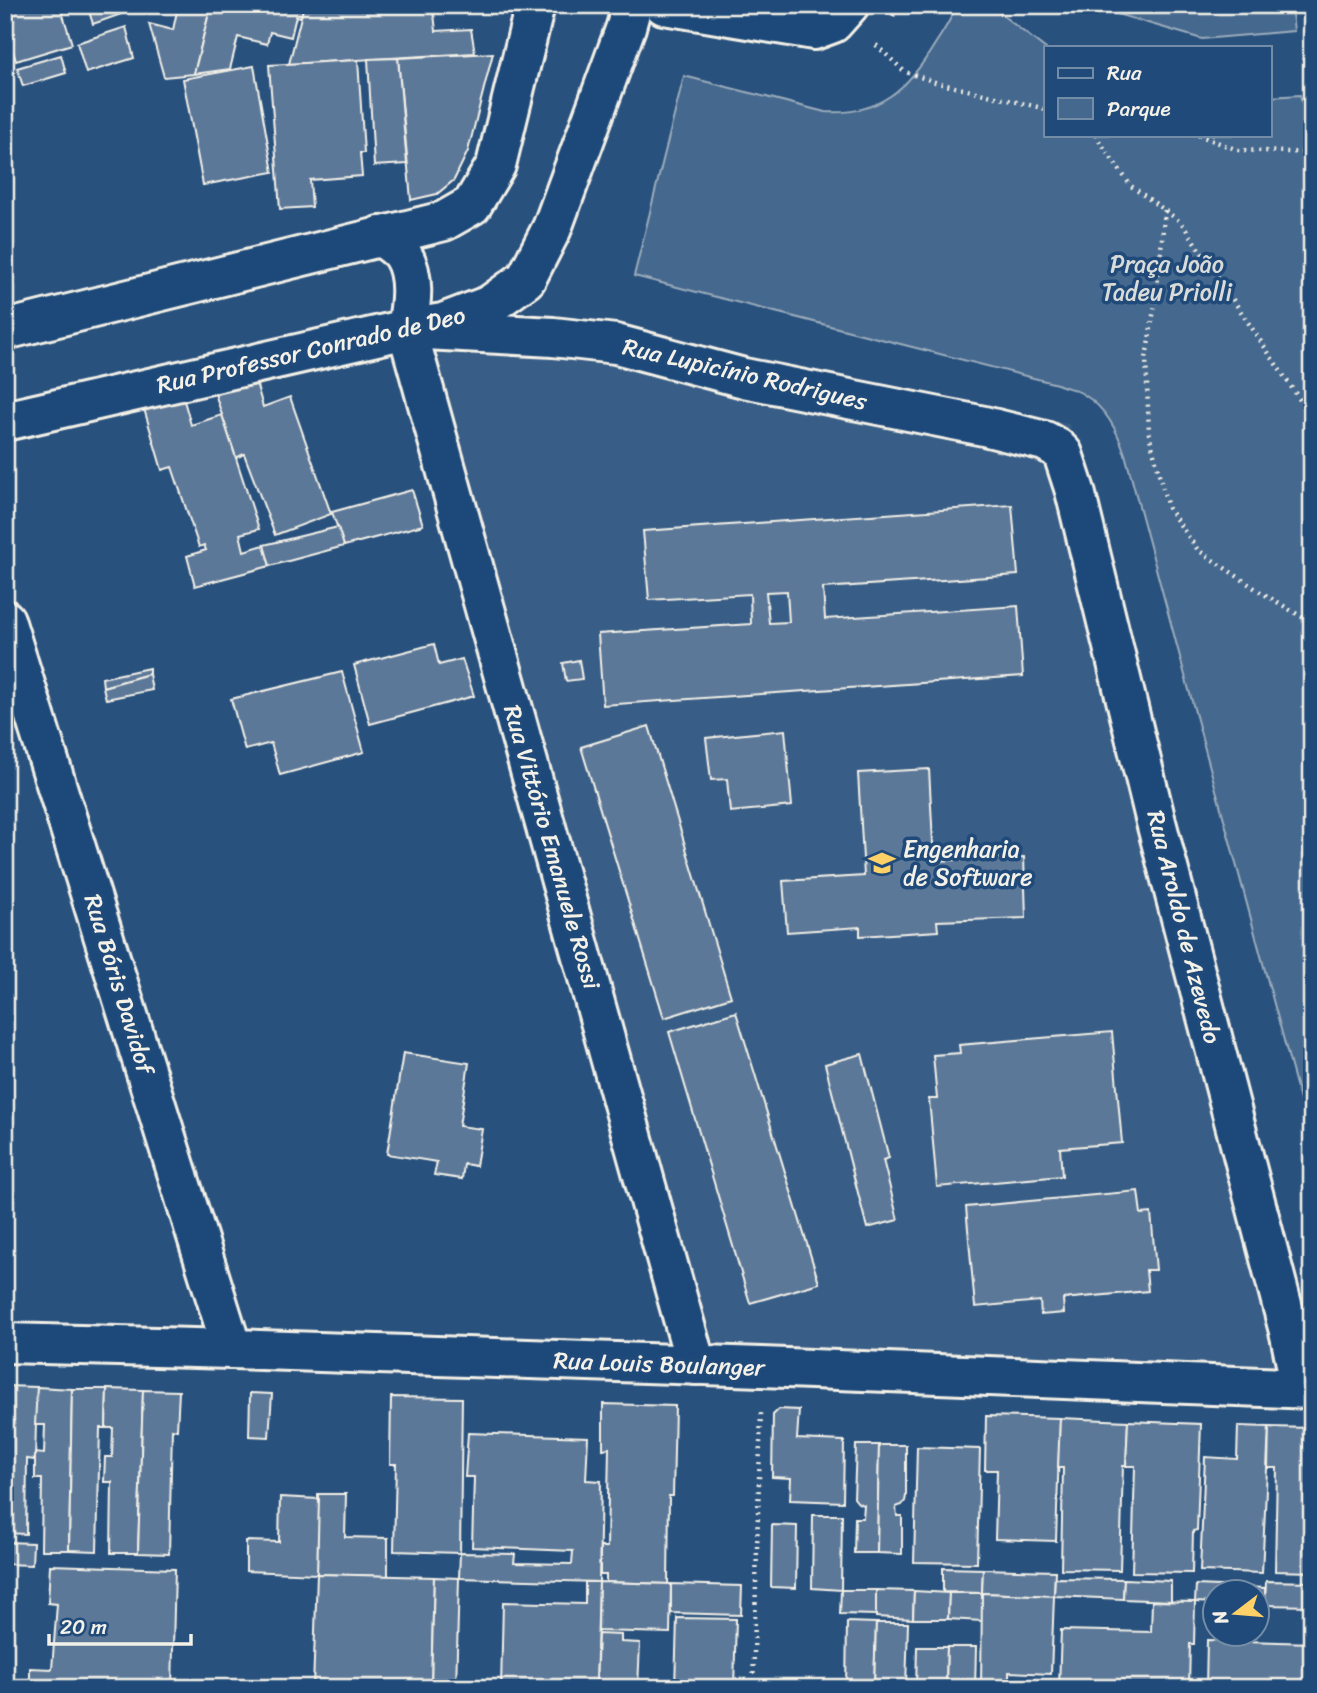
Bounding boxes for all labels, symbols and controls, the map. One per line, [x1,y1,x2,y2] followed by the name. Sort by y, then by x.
[1044,46,1272,136] legend
[1107,54,1142,92] text: Rua
[1107,90,1171,128] text: Parque
[1102,243,1233,313] park label: Praça João Tadeu Priolli
[153,294,469,406] street label: Rua Professor Conrado de Deo
[619,325,872,423] street label: Rua Lupicínio Rodrigues
[491,700,613,996] street label: Rua Vittório Emanuele Rossi
[1135,806,1233,1048] street label: Rua Aroldo de Azevedo
[903,828,1033,898] place label: Engenharia de Software
[867,848,897,878] school or university icon: Engenharia de Software
[72,889,167,1082] street label: Rua Bóris Davidof
[553,1339,767,1389] street label: Rua Louis Boulanger
[1202,1578,1272,1648] north arrow
[49,1602,191,1646] scale bar
[1202,1606,1238,1629] text: N
[60,1608,107,1646] text: 20 m

